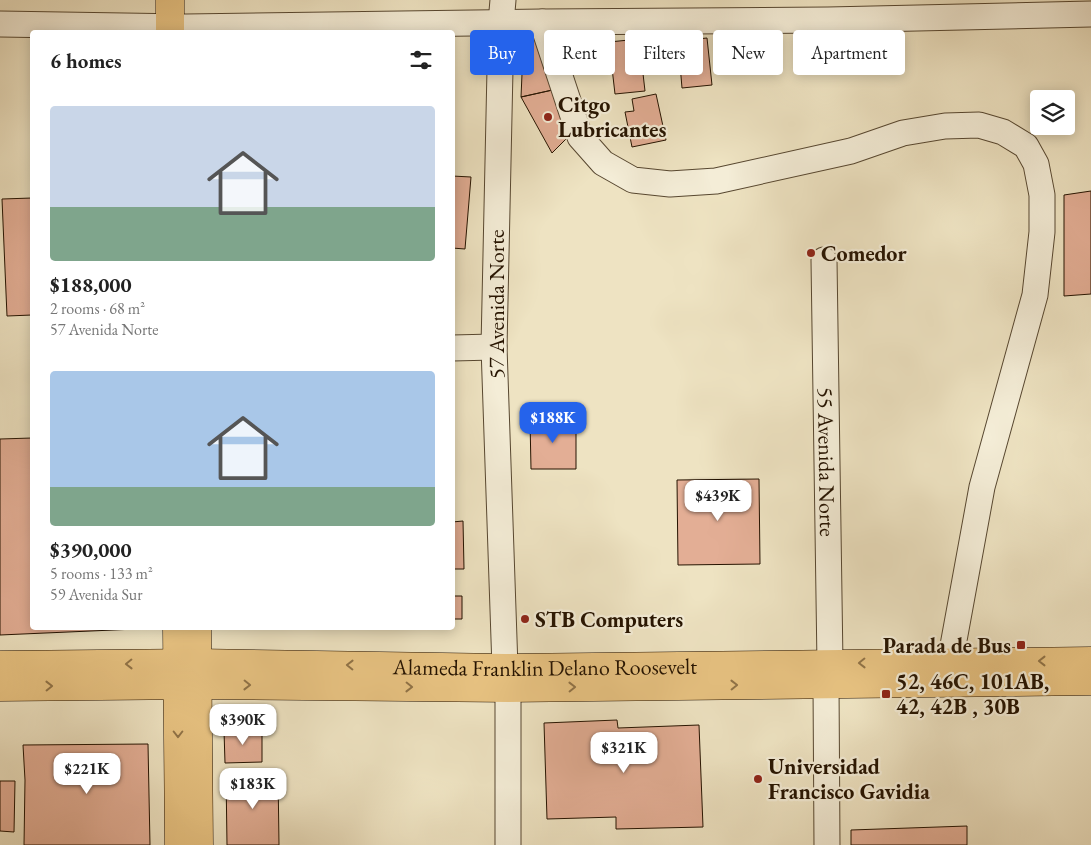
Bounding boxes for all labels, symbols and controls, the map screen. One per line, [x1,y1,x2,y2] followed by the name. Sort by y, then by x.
[470,30,534,75] chip: Buy
[544,30,615,75] chip: Rent
[625,30,703,75] chip: Filters
[713,30,783,75] chip: New
[793,30,905,75] chip: Apartment
[407,46,435,74] icon: filters
[50,47,122,74] text: 6 homes
[558,90,666,144] place label: Citgo Lubricantes
[1030,90,1075,135] map controls
[1030,90,1075,135] button: layers
[542,111,554,123] marker: Citgo Lubricantes
[198,138,288,228] icon: home
[482,229,511,379] street label: 57 Avenida Norte
[821,239,907,268] place label: Comedor
[805,247,817,259] marker: Comedor
[50,271,132,298] text: $188,000
[50,298,145,319] text: 2 rooms · 68 m²
[50,319,159,340] text: 57 Avenida Norte
[811,387,842,537] street label: 55 Avenida Norte
[518,402,588,444] pin: $188K
[198,403,288,493] icon: home
[531,407,575,428] text: $188K
[683,480,753,522] pin: $439K
[696,485,740,506] text: $439K
[50,536,132,563] text: $390,000
[50,563,153,584] text: 5 rooms · 133 m²
[50,584,143,605] text: 59 Avenida Sur
[535,605,683,634] place label: STB Computers
[519,613,531,625] marker: STB Computers
[883,631,1011,660] place label: Parada de Bus
[1015,639,1027,651] marker: Parada de Bus
[392,652,697,683] street label: Alameda Franklin Delano Roosevelt
[1038,656,1046,666] one-way arrow
[858,658,866,668] one-way arrow
[124,659,132,669] one-way arrow
[346,660,354,670] one-way arrow
[896,667,1049,721] place label: 52, 46C, 101AB, 42, 42B , 30B
[731,679,739,690] one-way arrow
[244,680,251,690] one-way arrow
[45,681,53,691] one-way arrow
[406,682,414,692] one-way arrow
[568,682,576,692] one-way arrow
[880,688,892,700] marker: 52, 46C, 101AB, 42, 42B , 30B
[208,704,278,746] pin: $390K
[221,709,265,730] text: $390K
[173,730,183,738] one-way arrow
[589,732,659,774] pin: $321K
[602,737,646,758] text: $321K
[52,752,122,795] pin: $221K
[768,752,930,806] place label: Universidad Francisco Gavidia
[65,758,109,779] text: $221K
[218,768,288,810] pin: $183K
[231,773,275,794] text: $183K
[752,773,764,785] marker: Universidad Francisco Gavidia

